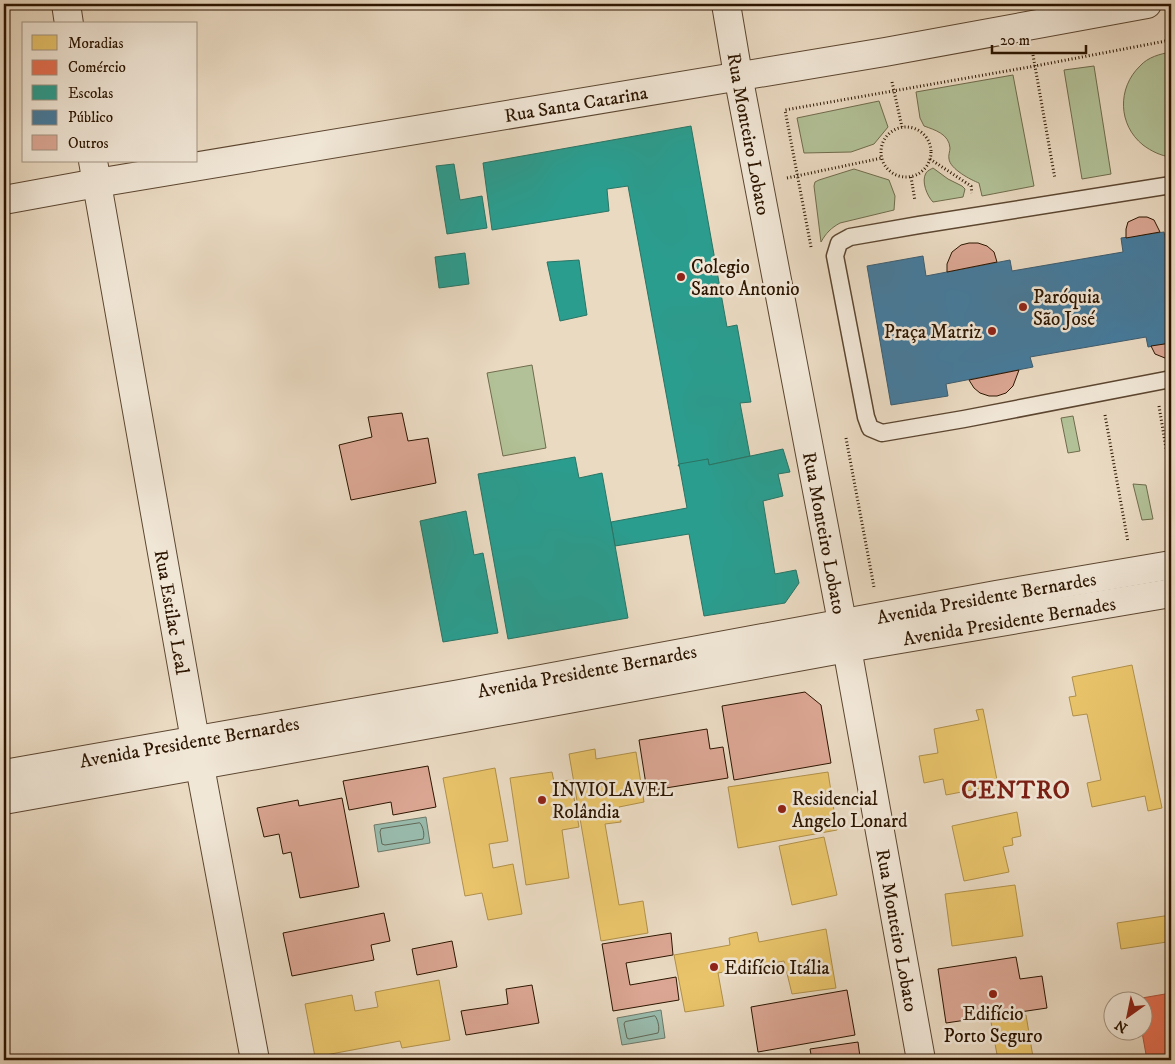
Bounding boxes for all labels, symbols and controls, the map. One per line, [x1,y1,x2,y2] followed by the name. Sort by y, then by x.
[22,22,198,162] legend
[992,22,1086,54] scale bar
[1000,31,1030,50] text: 20 m
[68,34,123,53] text: Moradias
[721,51,774,217] street label: Rua Monteiro Lobato
[68,58,126,77] text: Comércio
[503,82,650,128] street label: Rua Santa Catarina
[68,84,113,103] text: Escolas
[68,108,113,127] text: Público
[68,134,109,153] text: Outros
[691,256,800,301] place label: Colegio Santo Antonio
[675,271,687,283] marker: Colegio Santo Antonio
[1033,286,1100,331] place label: Paróquia São José
[1017,301,1029,313] marker: Paróquia São José
[884,321,982,344] place label: Praça Matriz
[986,325,998,337] marker: Praça Matriz
[797,450,850,616] street label: Rua Monteiro Lobato
[149,548,193,677] street label: Rua Estilac Leal
[875,568,1098,630] street label: Avenida Presidente Bernardes
[901,593,1118,651] street label: Avenida Presidente Bernades
[476,641,699,704] street label: Avenida Presidente Bernardes
[78,712,301,774] street label: Avenida Presidente Bernardes
[961,776,1071,806] district label: CENTRO
[552,779,673,824] place label: INVIOLAVEL Rolândia
[792,788,908,833] place label: Residencial Angelo Lonard
[536,794,548,806] marker: INVIOLAVEL Rolândia
[776,803,788,815] marker: Residencial Angelo Lonard
[870,847,922,1014] street label: Rua Monteiro Lobato
[724,957,830,980] place label: Edifício Itália
[708,961,720,973] marker: Edifício Itália
[987,988,999,1000] marker: Edifício Porto Seguro
[1102,992,1152,1042] north arrow
[944,1003,1042,1048] place label: Edifício Porto Seguro
[1111,1015,1131,1037] text: N

